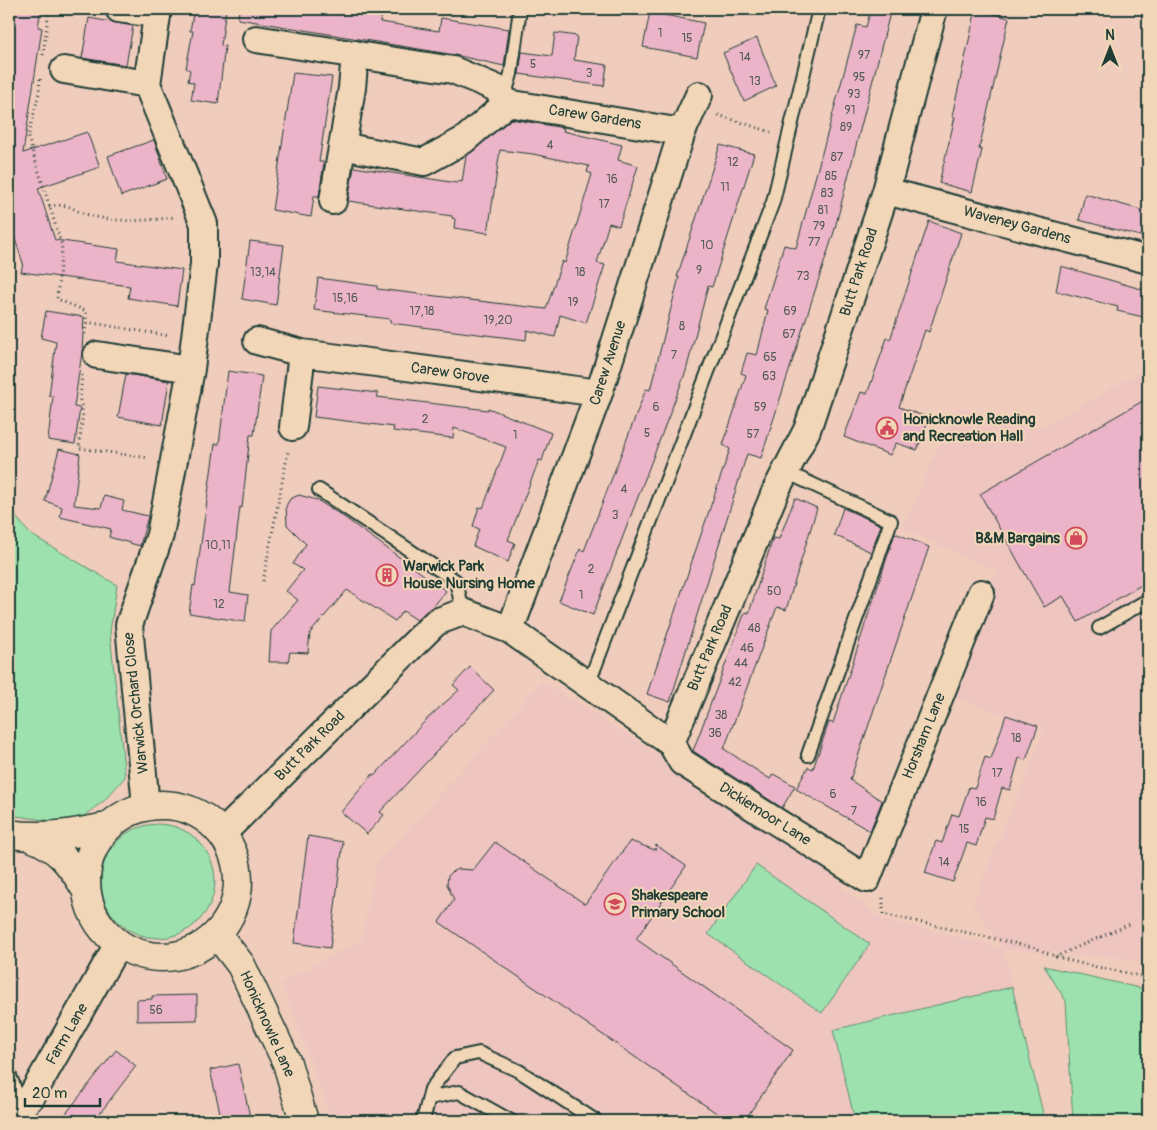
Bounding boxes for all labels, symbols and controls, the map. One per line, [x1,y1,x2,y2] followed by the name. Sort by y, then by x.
[1084,22,1134,72] north arrow
[658,26,662,41] house number: 1
[1105,27,1115,44] text: N
[681,31,693,46] house number: 15
[858,48,871,63] house number: 97
[739,50,751,65] house number: 14
[530,57,536,72] house number: 5
[586,66,593,81] house number: 3
[853,70,865,85] house number: 95
[749,74,761,89] house number: 13
[848,87,861,102] house number: 93
[547,100,643,134] street label: Carew Gardens
[845,103,855,118] house number: 91
[840,120,852,135] house number: 89
[547,138,554,153] house number: 4
[831,150,844,165] house number: 87
[727,155,739,170] house number: 12
[825,169,837,184] house number: 85
[606,172,618,187] house number: 16
[720,180,730,195] house number: 11
[821,186,834,201] house number: 83
[598,197,610,212] house number: 17
[961,202,1073,249] street label: Waveney Gardens
[818,203,828,218] house number: 81
[813,219,825,234] house number: 79
[836,225,882,319] street label: Butt Park Road
[808,235,821,250] house number: 77
[701,238,713,253] house number: 10
[696,263,702,278] house number: 9
[250,265,276,280] house number: 13,14
[575,265,585,280] house number: 18
[796,269,810,284] house number: 73
[332,291,358,306] house number: 15,16
[568,295,578,310] house number: 19
[410,304,434,319] house number: 17,18
[783,304,797,319] house number: 69
[484,313,512,328] house number: 19,20
[585,318,631,408] street label: Carew Avenue
[679,319,685,334] house number: 8
[782,327,796,342] house number: 67
[671,348,678,363] house number: 7
[763,350,777,365] house number: 65
[409,358,491,388] street label: Carew Grove
[762,369,776,384] house number: 63
[653,400,660,415] house number: 6
[754,400,766,415] house number: 59
[903,410,1036,446] place label: Honicknowle Reading and Recreation Hall
[422,412,429,427] house number: 2
[875,416,899,440] public building icon: Honicknowle Reading and Recreation Hall
[644,426,650,441] house number: 5
[747,427,760,442] house number: 57
[513,428,517,443] house number: 1
[621,482,628,497] house number: 4
[612,508,619,523] house number: 3
[1064,526,1088,550] shop icon: B&M Bargains
[975,529,1060,548] place label: B&M Bargains
[205,538,231,553] house number: 10,11
[403,557,535,593] place label: Warwick Park House Nursing Home
[588,562,595,577] house number: 2
[375,563,399,587] building icon: Warwick Park House Nursing Home
[767,584,781,599] house number: 50
[579,588,583,603] house number: 1
[213,597,225,612] house number: 12
[683,602,737,694] street label: Butt Park Road
[747,621,761,636] house number: 48
[119,631,153,775] street label: Warwick Orchard Close
[740,641,754,656] house number: 46
[734,656,748,671] house number: 44
[728,675,742,690] house number: 42
[898,690,950,782] street label: Horsham Lane
[271,707,349,785] street label: Butt Park Road
[715,708,727,723] house number: 38
[708,726,722,741] house number: 36
[1011,731,1021,746] house number: 18
[991,766,1003,781] house number: 17
[716,778,815,850] street label: Dickiemoor Lane
[830,787,837,802] house number: 6
[975,795,987,810] house number: 16
[851,804,858,819] house number: 7
[958,822,970,837] house number: 15
[938,855,950,870] house number: 14
[631,886,725,922] place label: Shakespeare Primary School
[603,892,627,916] school or university icon: Shakespeare Primary School
[235,968,299,1081] street label: Honicknowle Lane
[42,999,93,1068] street label: Farm Lane
[149,1003,163,1018] house number: 56
[25,1075,100,1107] scale bar
[32,1084,67,1103] text: 20 m

